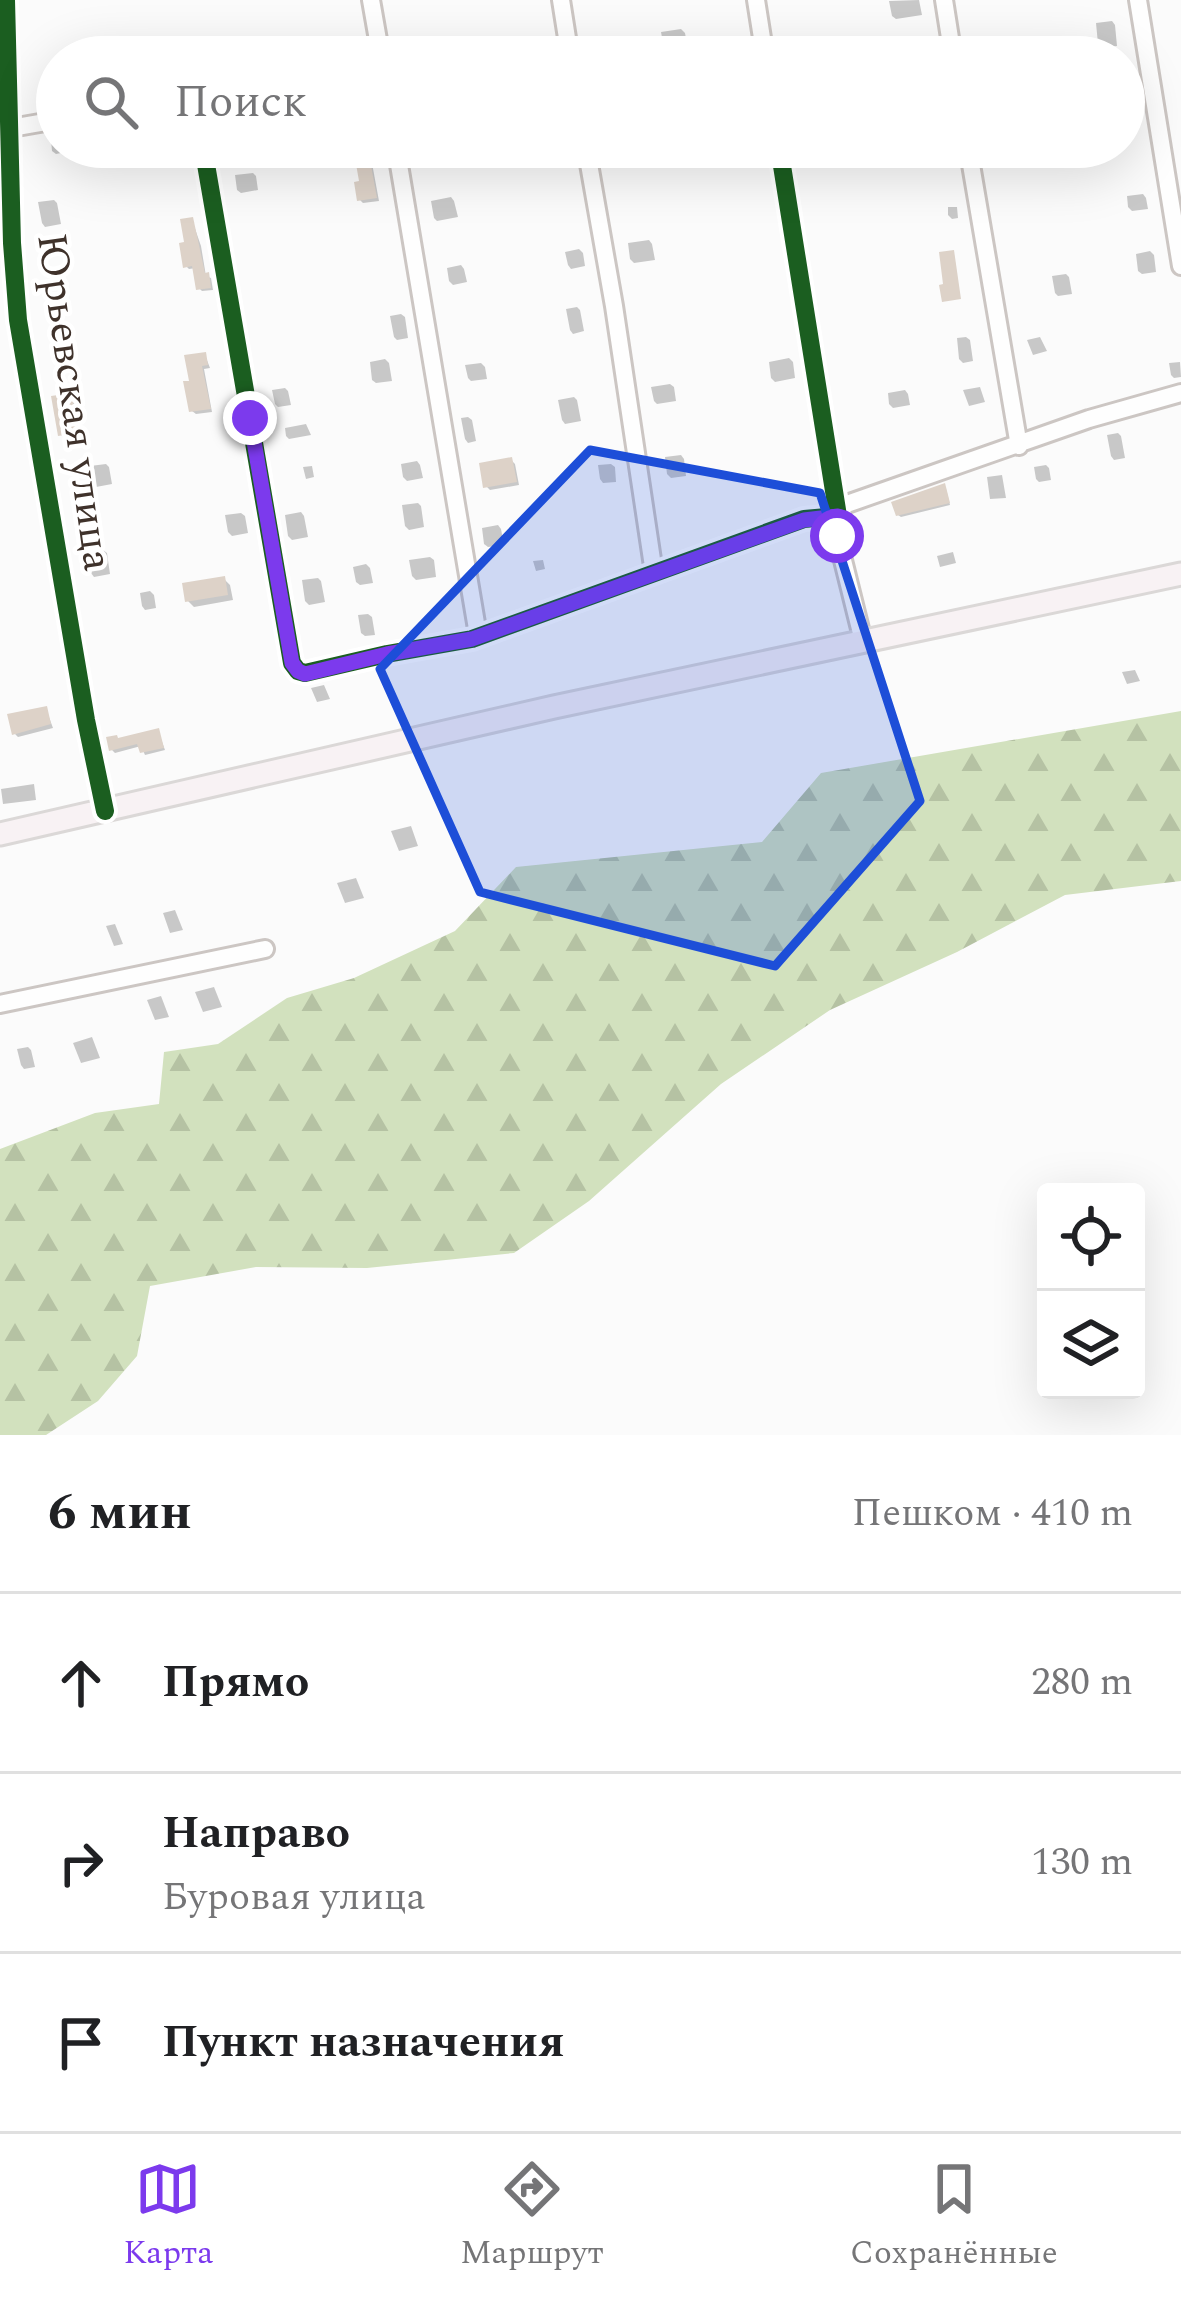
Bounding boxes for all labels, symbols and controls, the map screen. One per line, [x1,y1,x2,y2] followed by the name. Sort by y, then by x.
[36,36,1145,168] search box
[174,68,307,137] text: Поиск
[78,69,144,135] icon: search
[19,229,129,575] street label: Юрьевская улица
[223,391,277,445] route end
[810,509,864,563] route start
[1037,1183,1145,1399] map controls
[1037,1183,1145,1291] button: locate
[1037,1291,1145,1399] button: layers
[48,1474,192,1552] text: 6 мин
[852,1484,1133,1543] text: Пешком · 410 m
[162,1648,309,1717] text: Прямо
[48,1650,114,1716] icon: ahead
[1031,1653,1133,1712] text: 280 m
[162,1799,350,1868] text: Направо
[48,1830,114,1896] icon: right
[1031,1833,1133,1892] text: 130 m
[162,1868,426,1927] text: Буровая улица
[162,2008,564,2077] text: Пункт назначения
[48,2010,114,2076] icon: arrive
[123,2156,214,2278] tab: Карта
[460,2156,604,2278] tab: Маршрут
[850,2156,1058,2278] tab: Сохранённые

